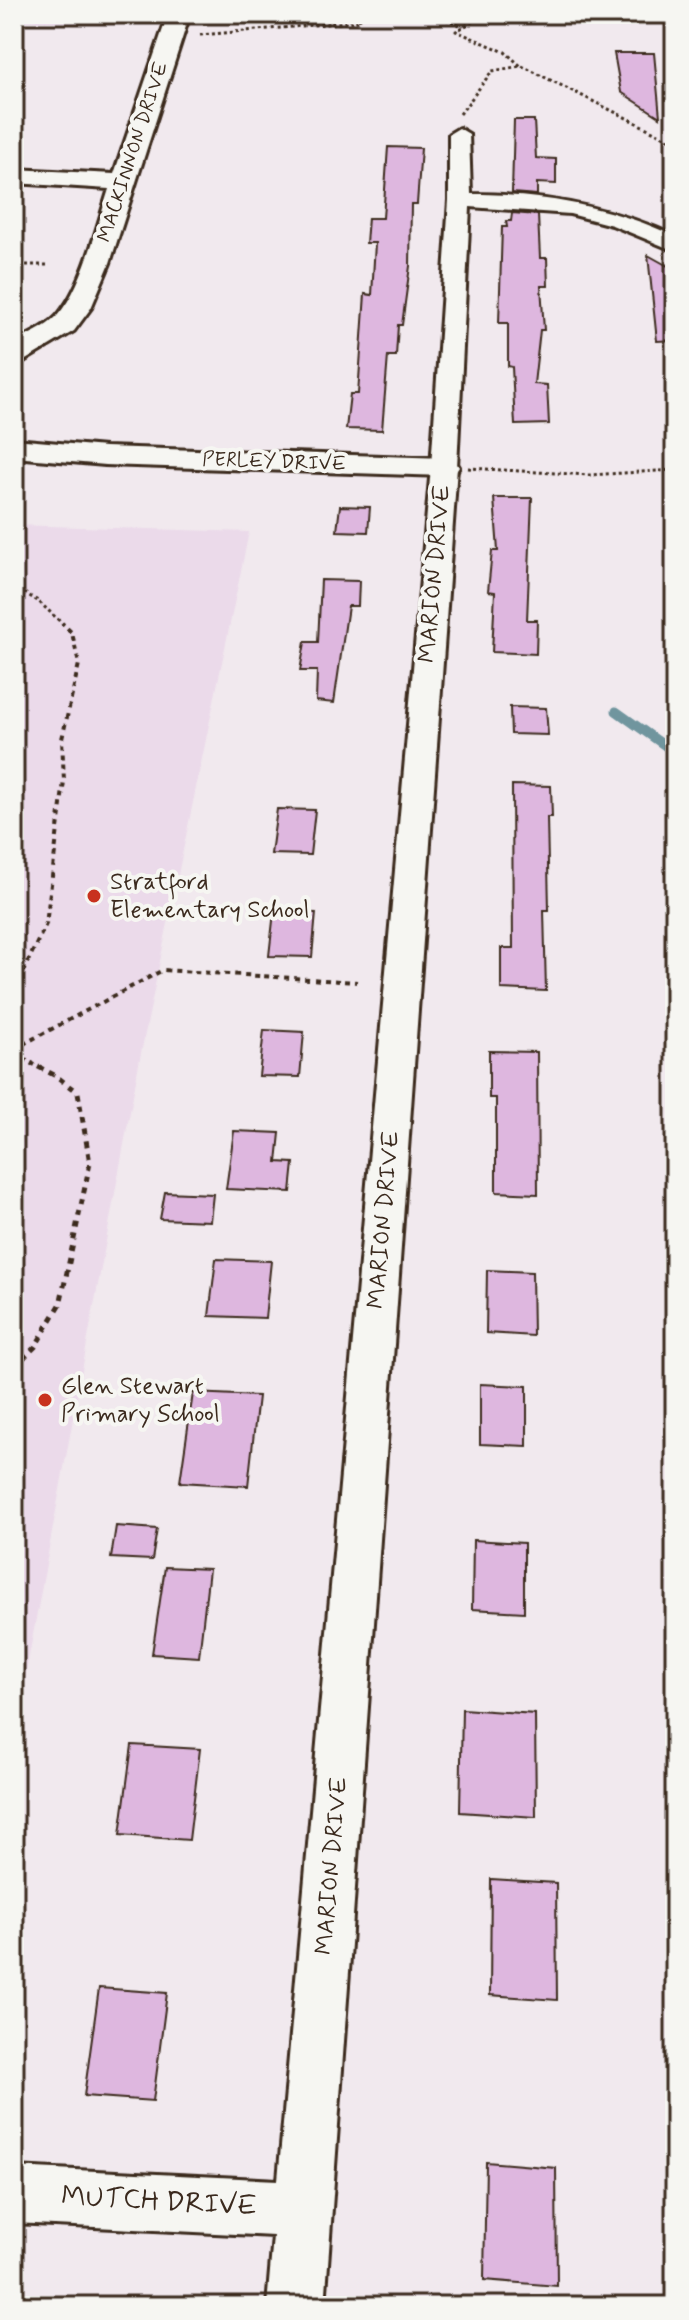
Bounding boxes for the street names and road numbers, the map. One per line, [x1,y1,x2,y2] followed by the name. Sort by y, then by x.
[91,58,175,246] street label: MACKINNON DRIVE
[202,446,346,478] street label: PERLEY DRIVE
[412,484,458,664] street label: MARION DRIVE
[361,1130,407,1310] street label: MARION DRIVE
[309,1776,355,1956] street label: MARION DRIVE
[60,2178,258,2226] street label: MUTCH DRIVE

